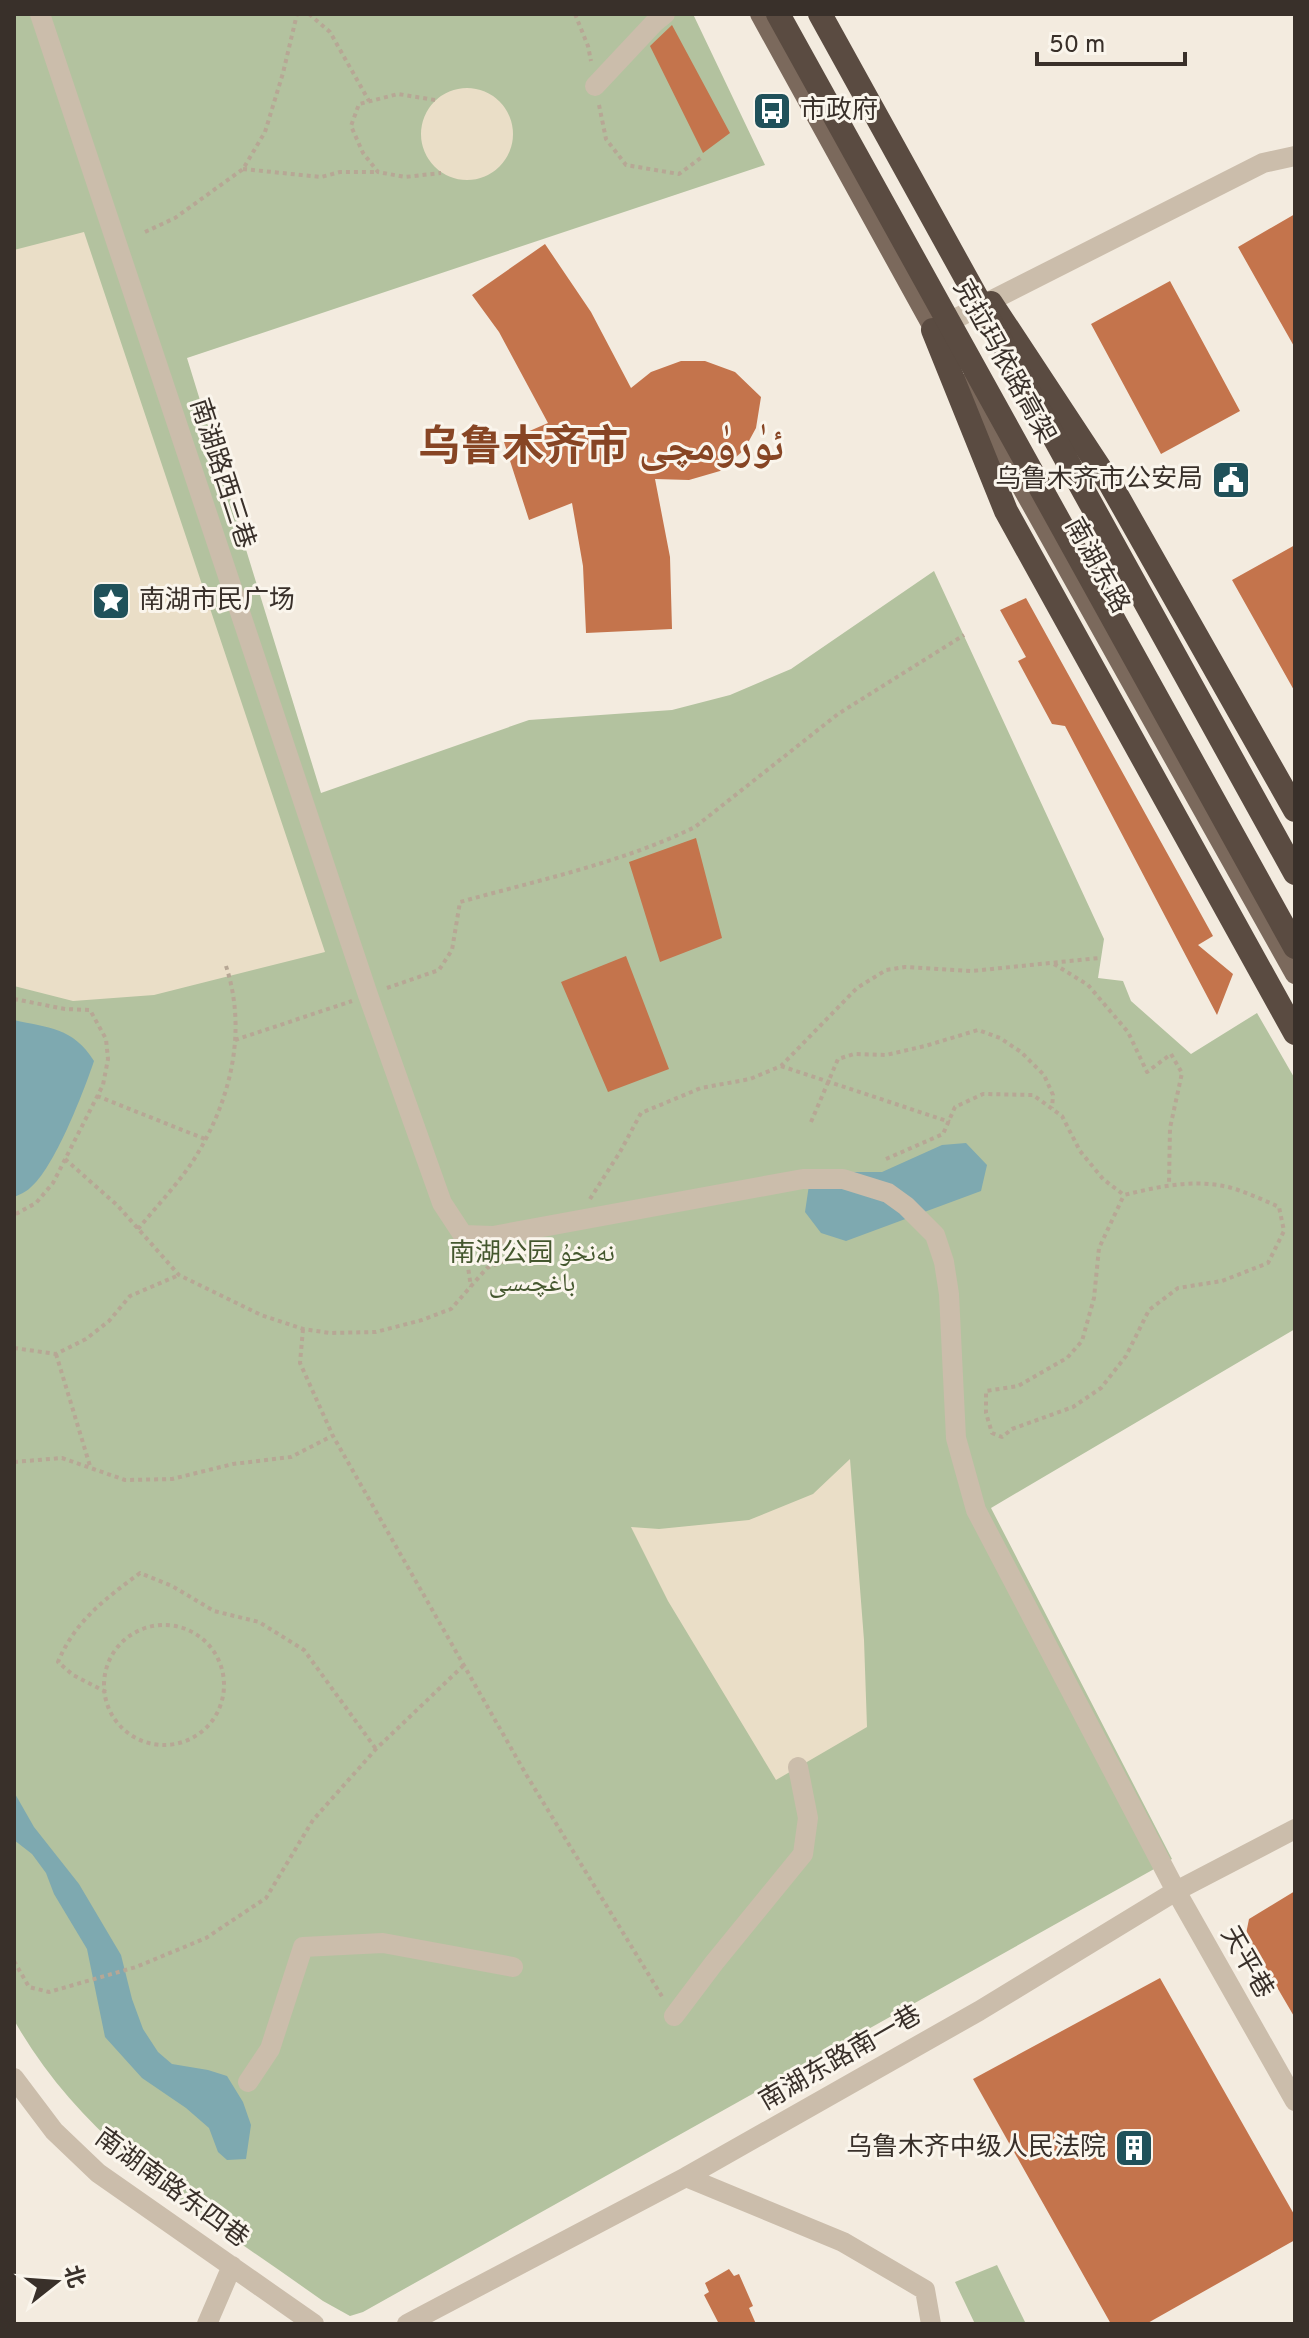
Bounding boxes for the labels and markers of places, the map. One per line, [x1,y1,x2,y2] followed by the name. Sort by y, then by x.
[751,90,793,132] bus stop icon: 市政府
[800,95,878,128] place label: 市政府
[1210,459,1252,501] public building icon: 乌鲁木齐市公安局
[995,464,1203,497] place label: 乌鲁木齐市公安局
[90,580,132,622] place icon: 南湖市民广场
[139,585,295,618] place label: 南湖市民广场
[1113,2127,1155,2169] building icon: 乌鲁木齐中级人民法院
[846,2132,1106,2165] place label: 乌鲁木齐中级人民法院

